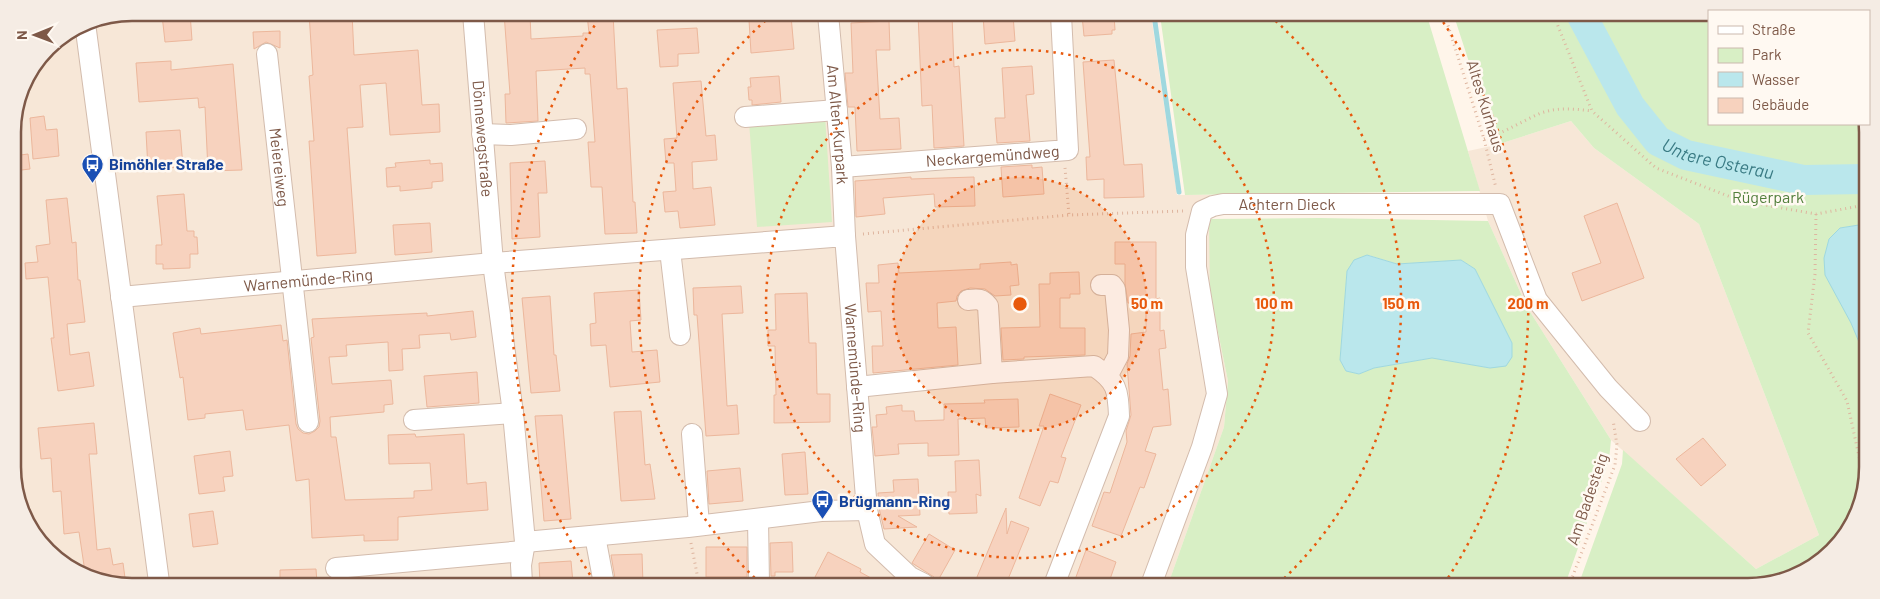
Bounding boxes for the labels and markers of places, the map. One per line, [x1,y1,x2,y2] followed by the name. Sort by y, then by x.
[81,152,105,183] bus stop icon: Bimöhler Straße
[109,154,224,173] place label: Bimöhler Straße
[1011,295,1029,313] centre of rings
[811,489,835,520] bus stop icon: Brügmann-Ring
[839,491,950,510] place label: Brügmann-Ring

